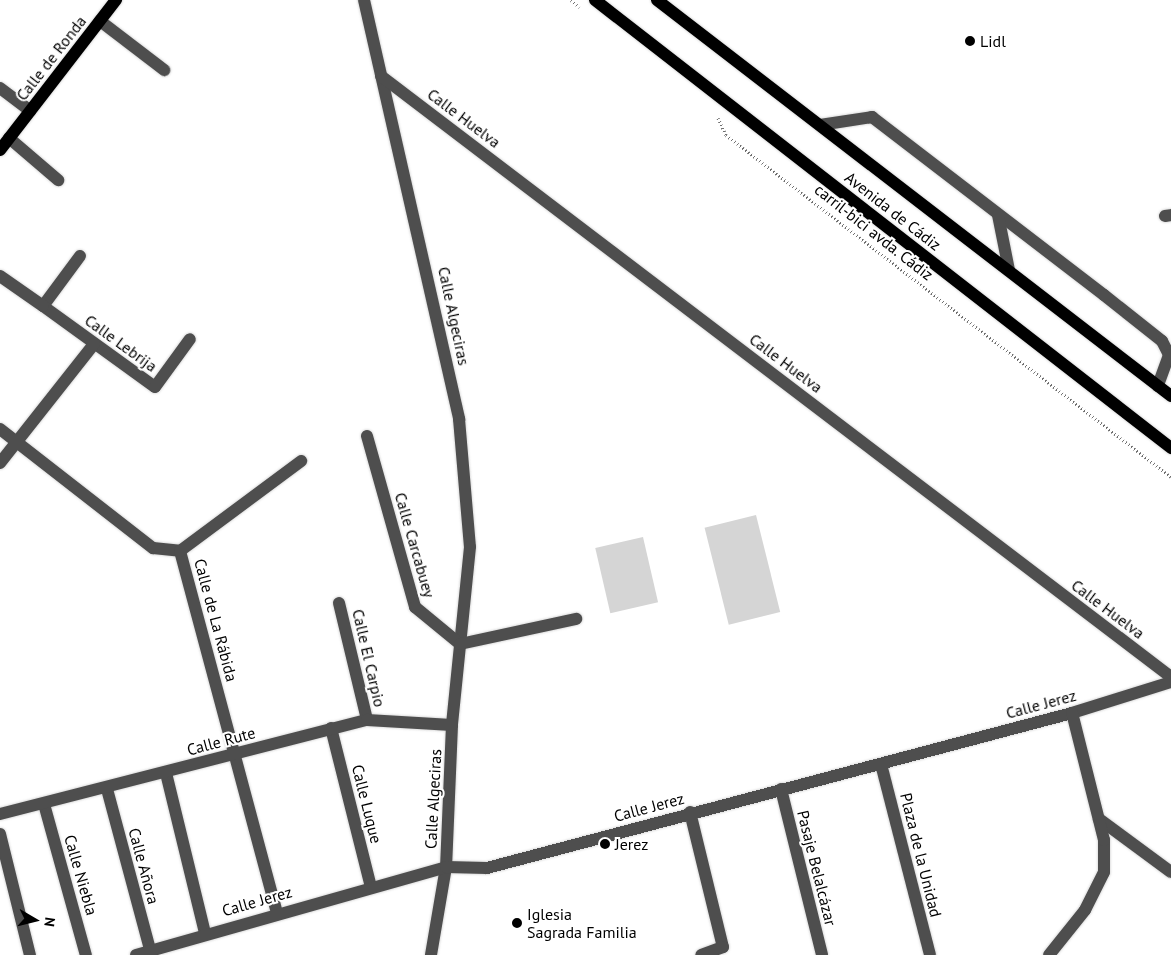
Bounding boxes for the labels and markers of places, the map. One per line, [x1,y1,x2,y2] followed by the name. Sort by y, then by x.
[980,31,1006,51] place label: Lidl
[964,35,976,47] marker: Lidl
[615,834,648,854] place label: Jerez
[599,838,611,850] marker: Jerez
[527,904,637,942] place label: Iglesia Sagrada Familia
[511,917,523,929] marker: Iglesia Sagrada Familia

